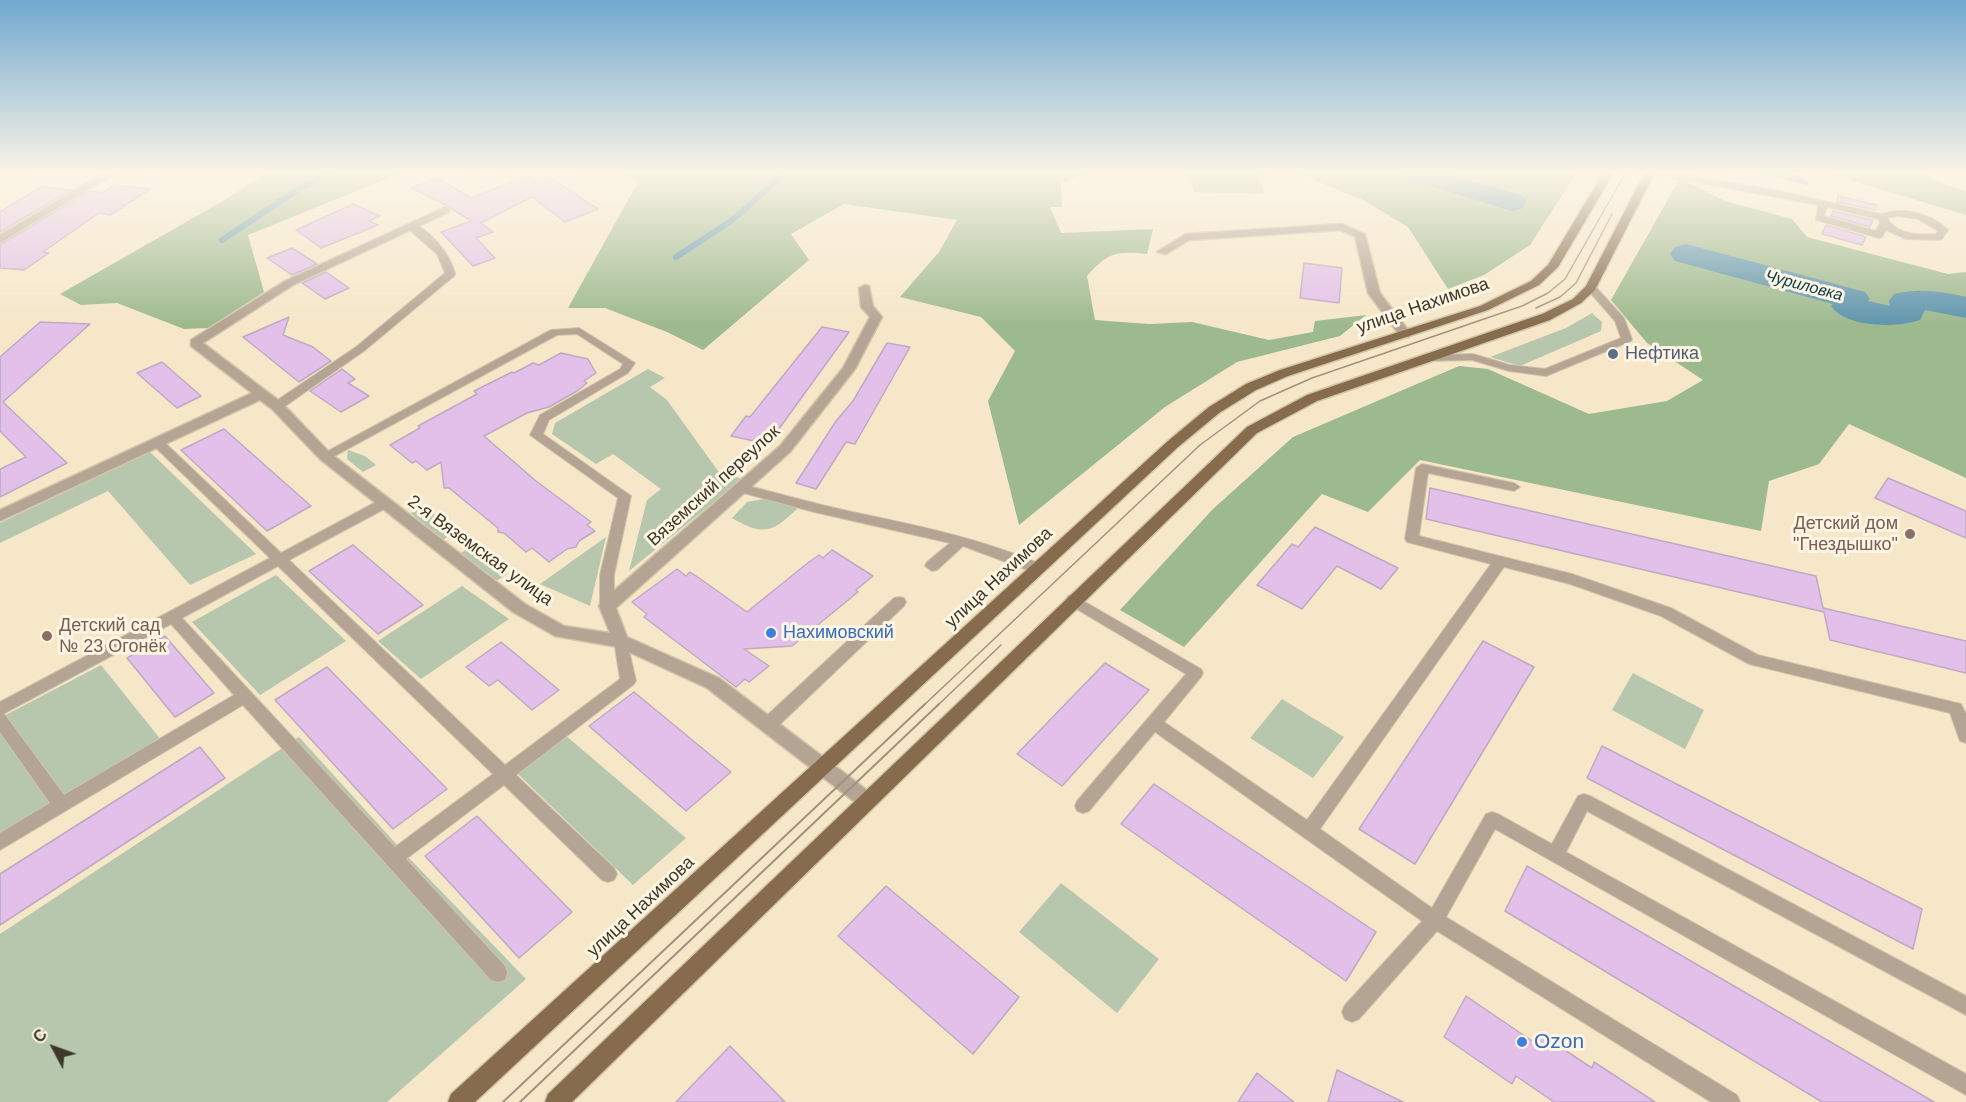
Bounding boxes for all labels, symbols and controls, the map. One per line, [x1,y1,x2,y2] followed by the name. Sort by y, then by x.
[1763,266,1845,306] water label: Чуриловка
[1354,273,1492,339] street label: улица Нахимова
[1625,343,1699,365] place label: Нефтика
[1606,347,1620,361] marker: Нефтика
[643,421,785,551] street label: Вяземский переулок
[403,491,557,611] street label: 2-я Вяземская улица
[1793,513,1898,556] place label: Детский дом "Гнездышко"
[941,523,1057,633] street label: улица Нахимова
[1903,527,1917,541] marker: Детский дом "Гнездышко"
[59,615,166,658] place label: Детский сад № 23 Огонёк
[783,622,894,644] place label: Нахимовский
[764,626,778,640] marker: Нахимовский
[40,629,54,643] marker: Детский сад № 23 Огонёк
[583,852,699,962] street label: улица Нахимова
[24,1018,84,1078] north arrow
[30,1026,50,1046] text: С
[1534,1029,1584,1055] place label: Ozon
[1515,1035,1529,1049] marker: Ozon

